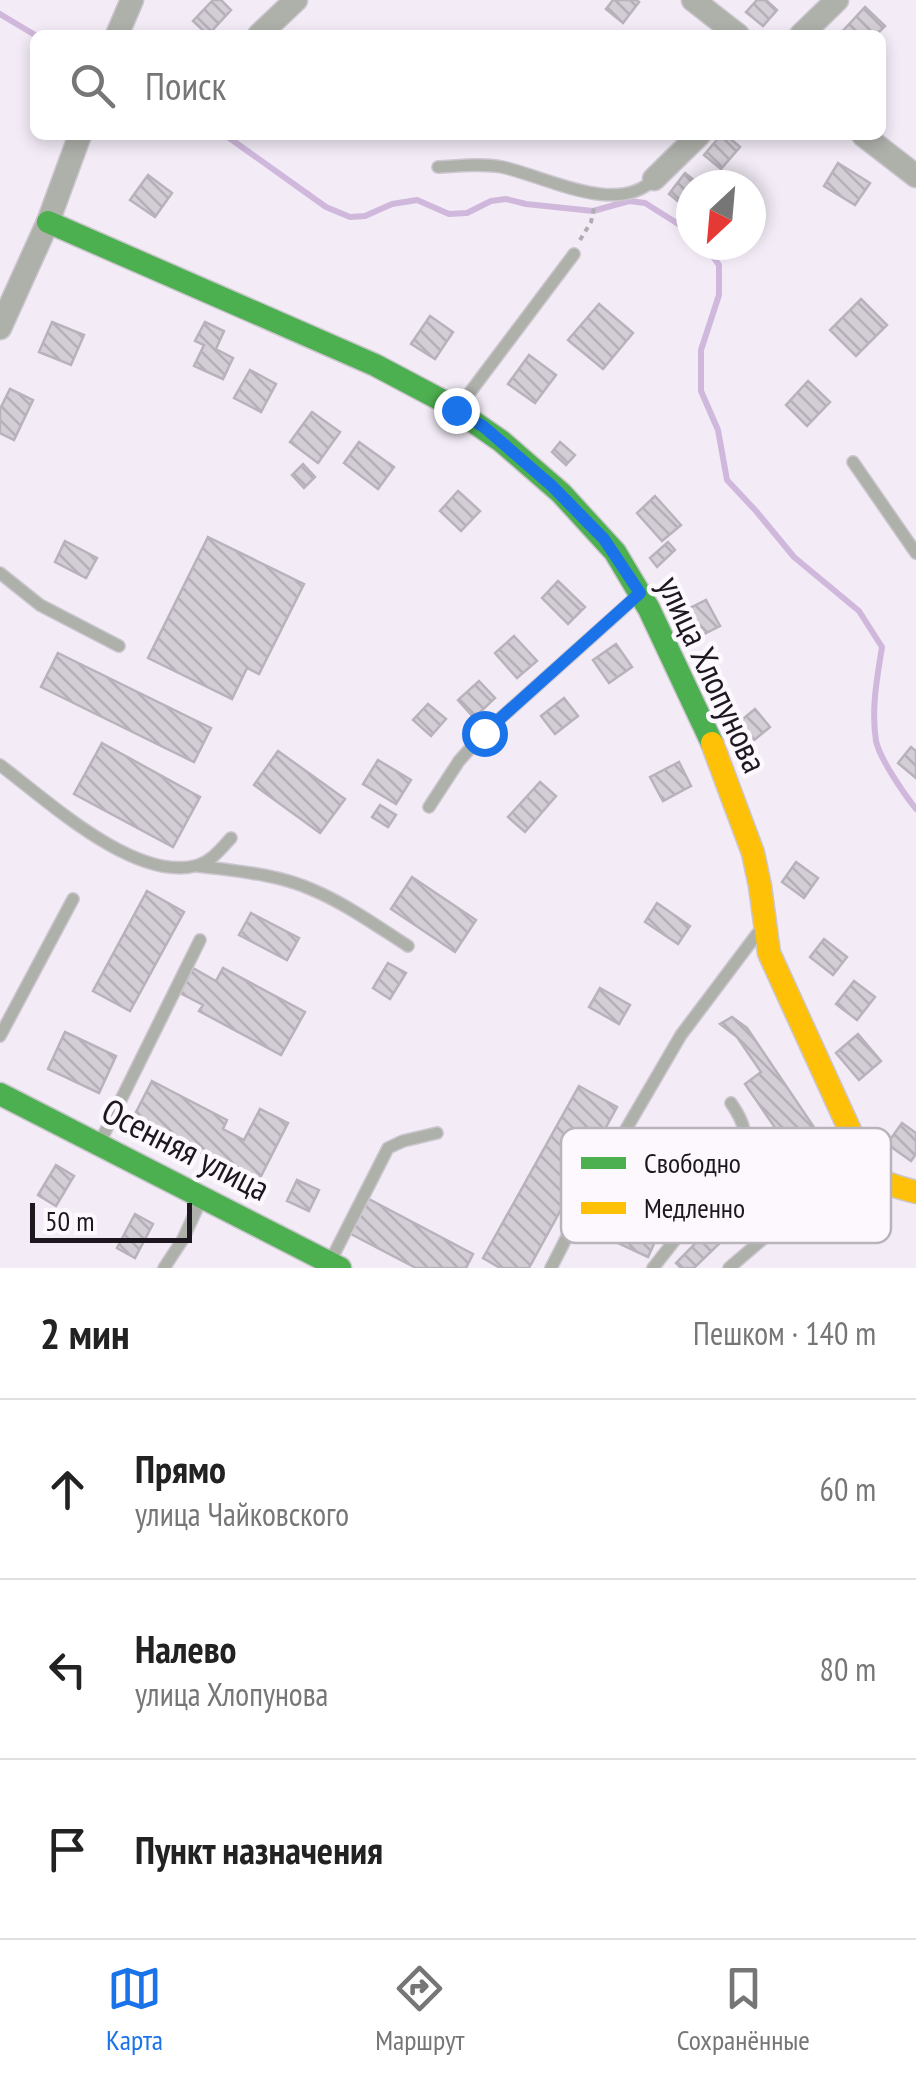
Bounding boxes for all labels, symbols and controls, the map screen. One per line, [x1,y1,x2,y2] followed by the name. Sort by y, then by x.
[30,30,886,140] search box
[65,58,120,113] icon: search
[145,61,226,110] text: Поиск
[676,170,766,260] north arrow
[434,388,480,434] route end
[647,568,779,780] street label: улица Хлопунова
[462,711,508,757] route start
[94,1087,278,1211] street label: Осенняя улица
[561,1128,891,1243] legend
[644,1144,741,1181] text: Свободно
[644,1189,745,1226] text: Медленно
[30,1198,192,1242] scale bar
[45,1202,94,1239] text: 50 m
[40,1306,130,1361] text: 2 мин
[693,1312,876,1354] text: Пешком · 140 m
[135,1444,226,1493] text: Прямо
[40,1462,95,1517] icon: ahead
[820,1468,876,1510] text: 60 m
[135,1493,349,1535] text: улица Чайковского
[135,1624,236,1673] text: Налево
[40,1642,95,1697] icon: left
[820,1648,876,1690] text: 80 m
[135,1673,328,1715] text: улица Хлопунова
[40,1822,95,1877] icon: arrive
[135,1825,383,1874] text: Пункт назначения
[106,1961,163,2058] tab: Карта
[375,1961,465,2058] tab: Маршрут
[677,1961,810,2058] tab: Сохранённые

